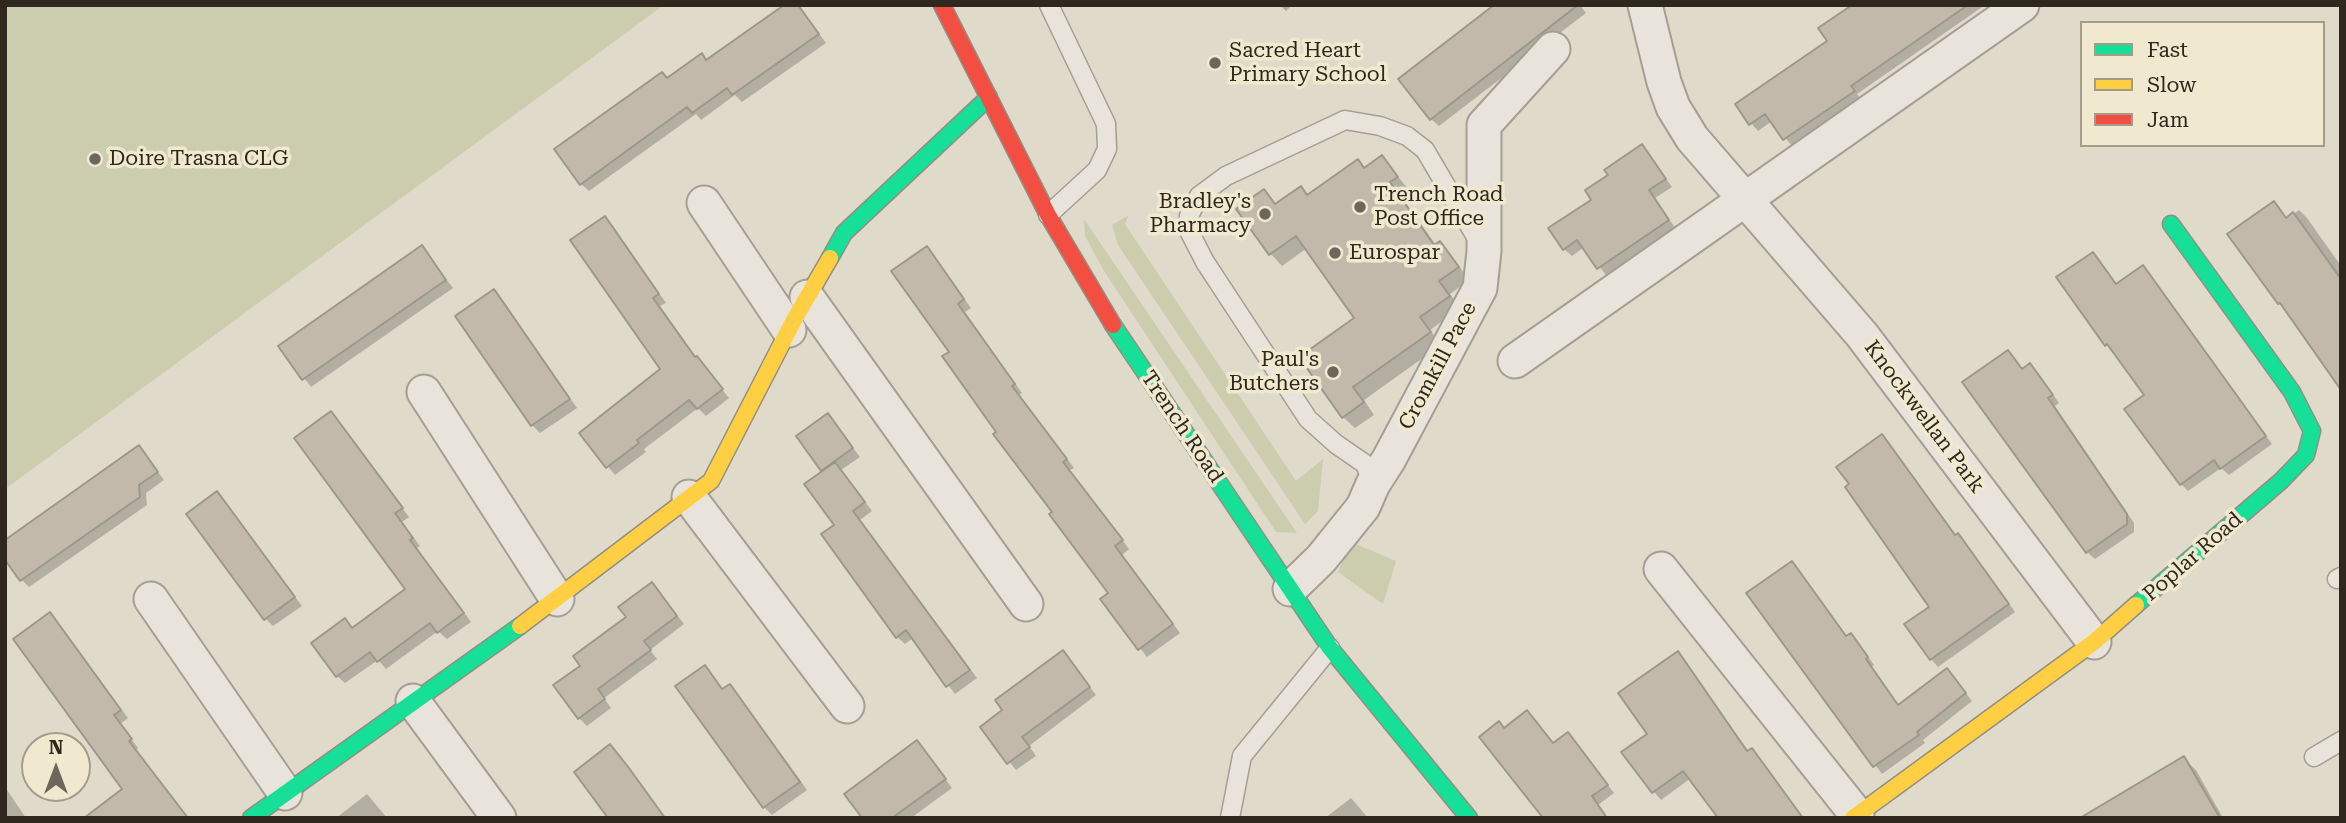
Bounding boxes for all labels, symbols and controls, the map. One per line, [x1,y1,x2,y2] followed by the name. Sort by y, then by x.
[2080,21,2325,147] legend
[1229,38,1386,88] place label: Sacred Heart Primary School
[2147,38,2188,62] text: Fast
[1207,55,1223,71] marker: Sacred Heart Primary School
[2147,73,2196,97] text: Slow
[2147,108,2189,132] text: Jam
[109,146,288,172] place label: Doire Trasna CLG
[87,151,103,167] marker: Doire Trasna CLG
[1374,182,1504,232] place label: Trench Road Post Office
[1149,189,1251,239] place label: Bradley's Pharmacy
[1352,199,1368,215] marker: Trench Road Post Office
[1257,206,1273,222] marker: Bradley's Pharmacy
[1349,240,1440,266] place label: Eurospar
[1327,245,1343,261] marker: Eurospar
[1394,298,1482,434] street label: Cromkill Pace
[1858,336,1990,498] street label: Knockwellan Park
[1229,347,1319,397] place label: Paul's Butchers
[1325,364,1341,380] marker: Paul's Butchers
[1135,366,1229,488] street label: Trench Road
[2138,507,2248,607] street label: Poplar Road
[21,732,91,802] north arrow
[49,736,63,759] text: N

